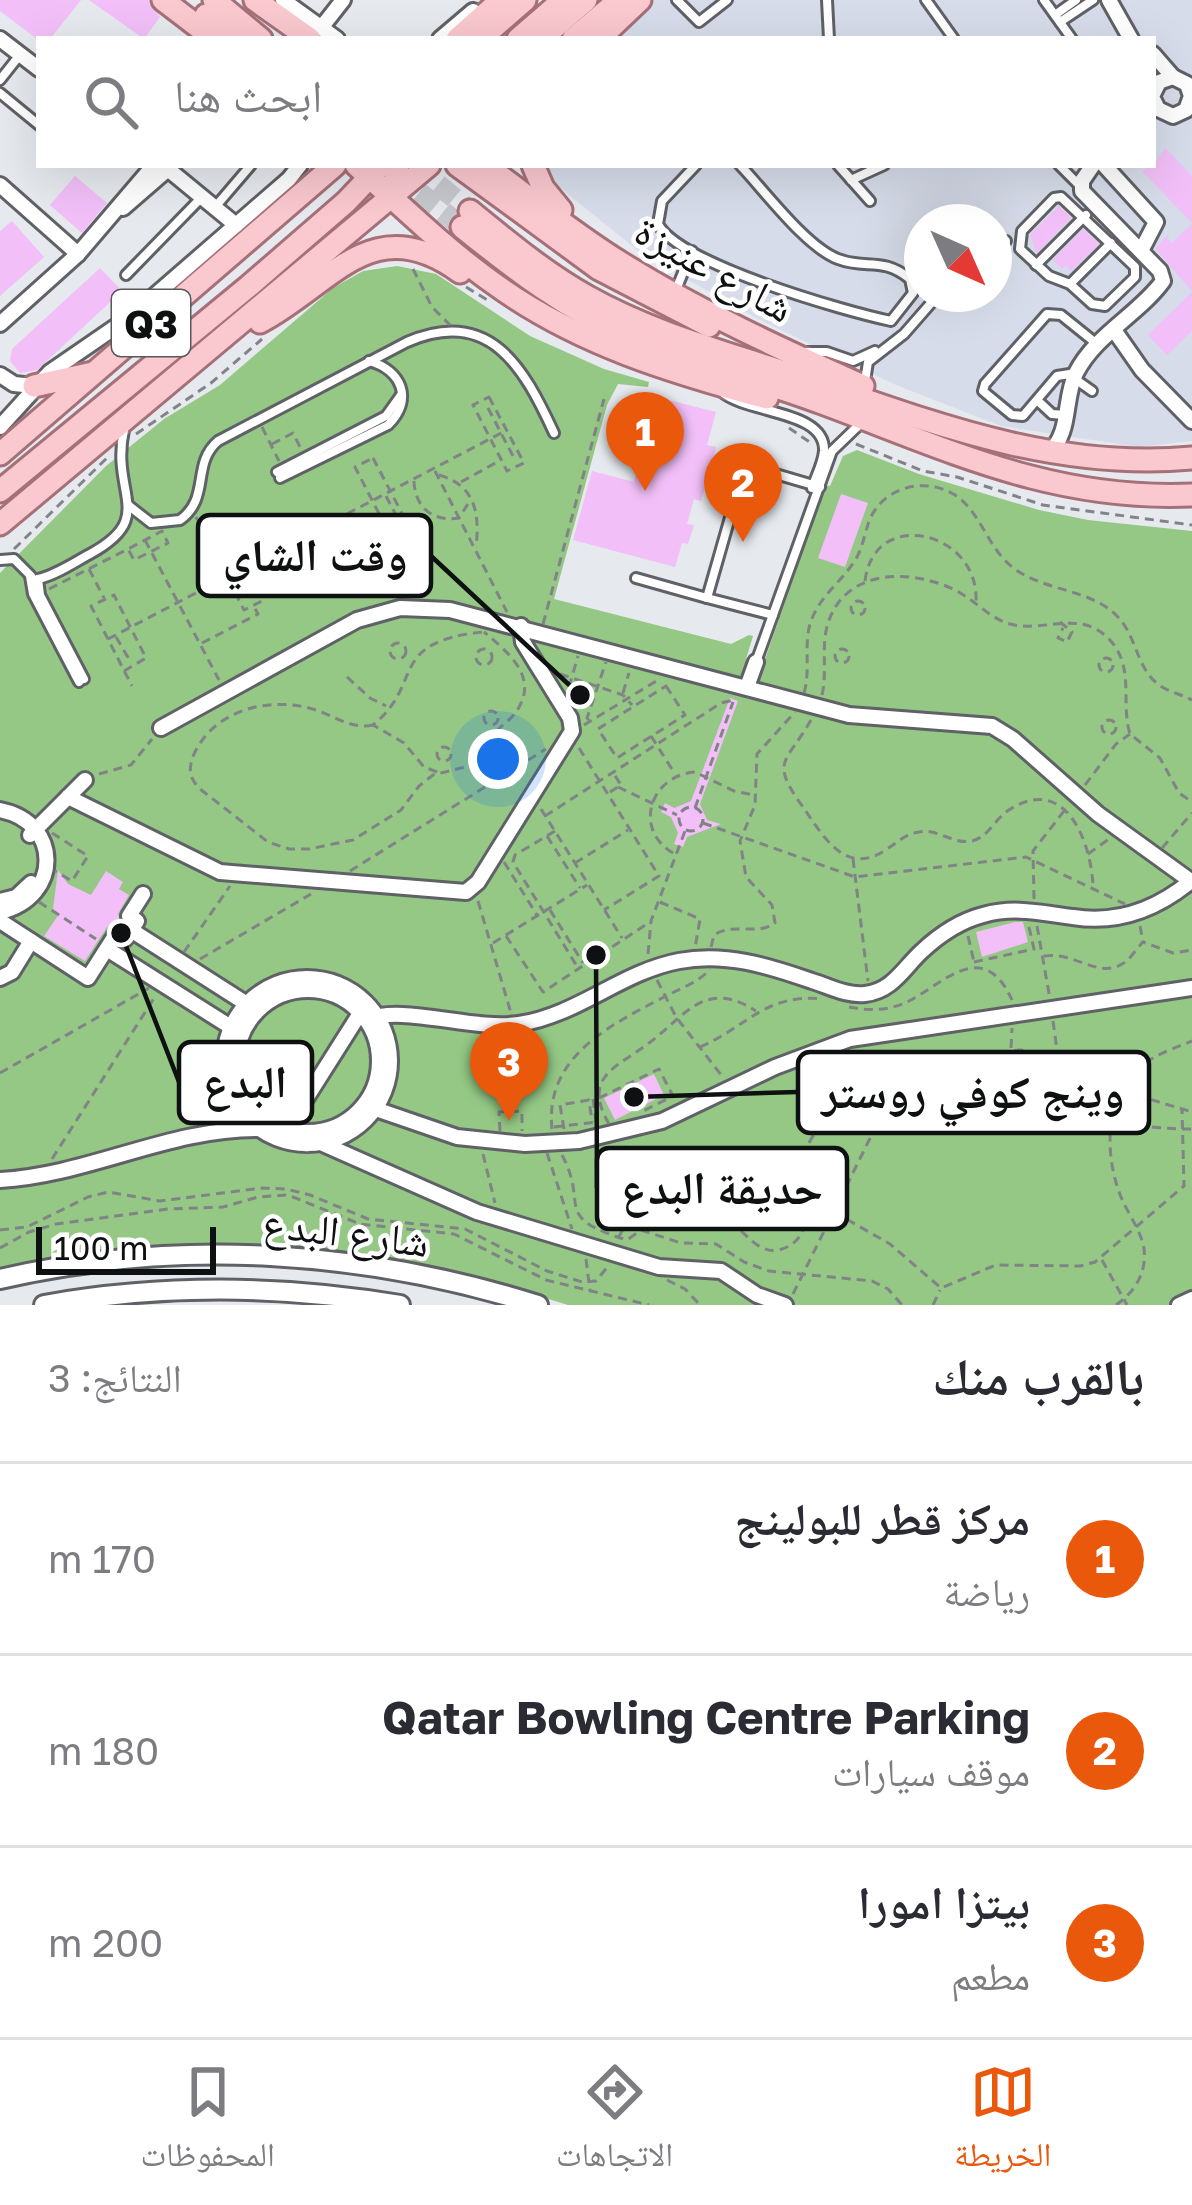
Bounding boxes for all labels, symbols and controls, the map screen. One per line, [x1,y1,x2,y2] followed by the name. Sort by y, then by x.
[36,36,1156,168] search box
[174,68,322,122] text: ابحث هنا
[78,69,144,135] icon: search
[626,204,803,334] street label: شارع عنيزة
[904,204,1012,312] north arrow
[112,290,190,356] road number: Q3
[606,392,684,491] pin: 1
[704,443,782,542] pin: 2
[198,515,431,596] callout: وقت الشاي
[222,527,408,591] text: وقت الشاي
[468,729,528,789] your location
[470,1022,548,1121] pin: 3
[179,1042,312,1123] callout: البدع
[798,1052,1149,1133] callout: وينج كوفي روستر
[203,1054,287,1112] text: البدع
[820,1064,1125,1128] text: وينج كوفي روستر
[597,1148,847,1229] callout: حديقة البدع
[621,1160,823,1218] text: حديقة البدع
[260,1196,432,1269] street label: شارع البدع
[36,1221,216,1274] scale bar
[54,1228,148,1267] text: 100 m
[932,1345,1144,1406] text: بالقرب منك
[48,1354,182,1401] text: النتائج: 3
[734,1491,1030,1545] text: مركز قطر للبولينج
[48,1535,156,1582] text: 170 m
[1095,1535,1115,1582] text: 1
[943,1568,1030,1615] text: رياضة
[382,1690,1030,1744] text: Qatar Bowling Centre Parking
[48,1727,159,1774] text: 180 m
[1093,1727,1117,1774] text: 2
[832,1748,1030,1795] text: موقف سيارات
[858,1875,1030,1929] text: بيتزا امورا
[48,1919,163,1966] text: 200 m
[1093,1919,1117,1966] text: 3
[951,1952,1030,1999] text: مطعم
[141,2059,275,2187] tab: المحفوظات
[556,2059,673,2187] tab: الاتجاهات
[954,2059,1051,2187] tab: الخريطة

